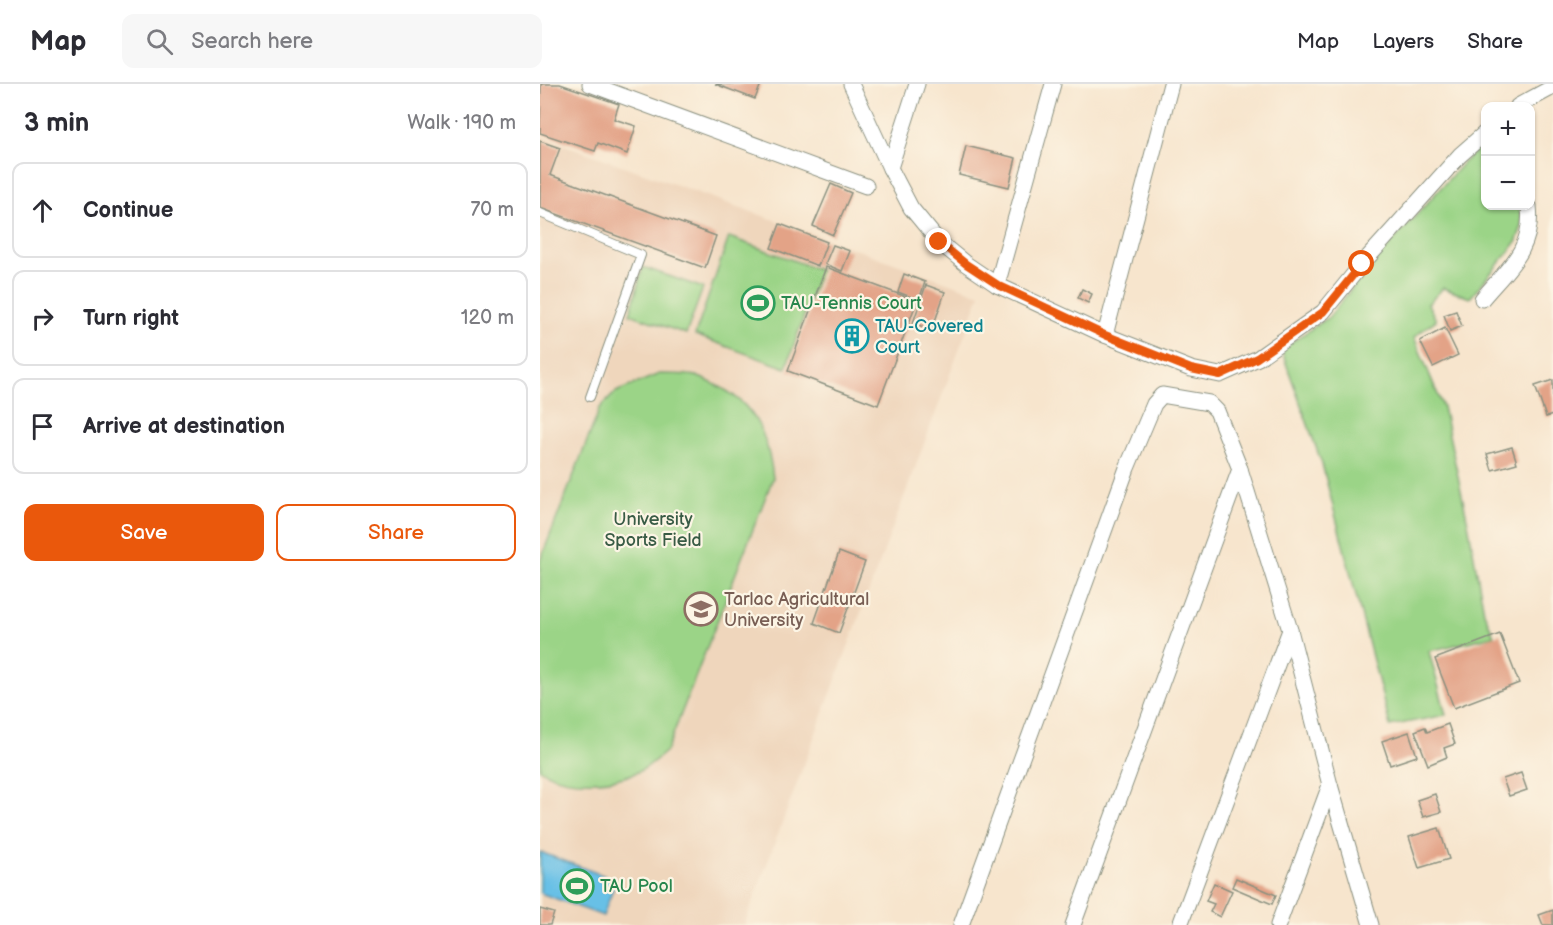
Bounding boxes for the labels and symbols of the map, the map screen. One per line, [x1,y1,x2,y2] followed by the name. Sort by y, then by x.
[925,228,951,254] route end
[1348,250,1374,276] route start
[740,285,776,321] sports icon: TAU-Tennis Court
[781,293,922,314] place label: TAU-Tennis Court
[875,316,983,358] place label: TAU-Covered Court
[834,318,870,354] building icon: TAU-Covered Court
[604,509,702,551] park label: University Sports Field
[724,589,869,631] place label: Tarlac Agricultural University
[683,591,719,627] school or university icon: Tarlac Agricultural University
[559,868,595,904] sports icon: TAU Pool
[600,876,673,897] place label: TAU Pool

